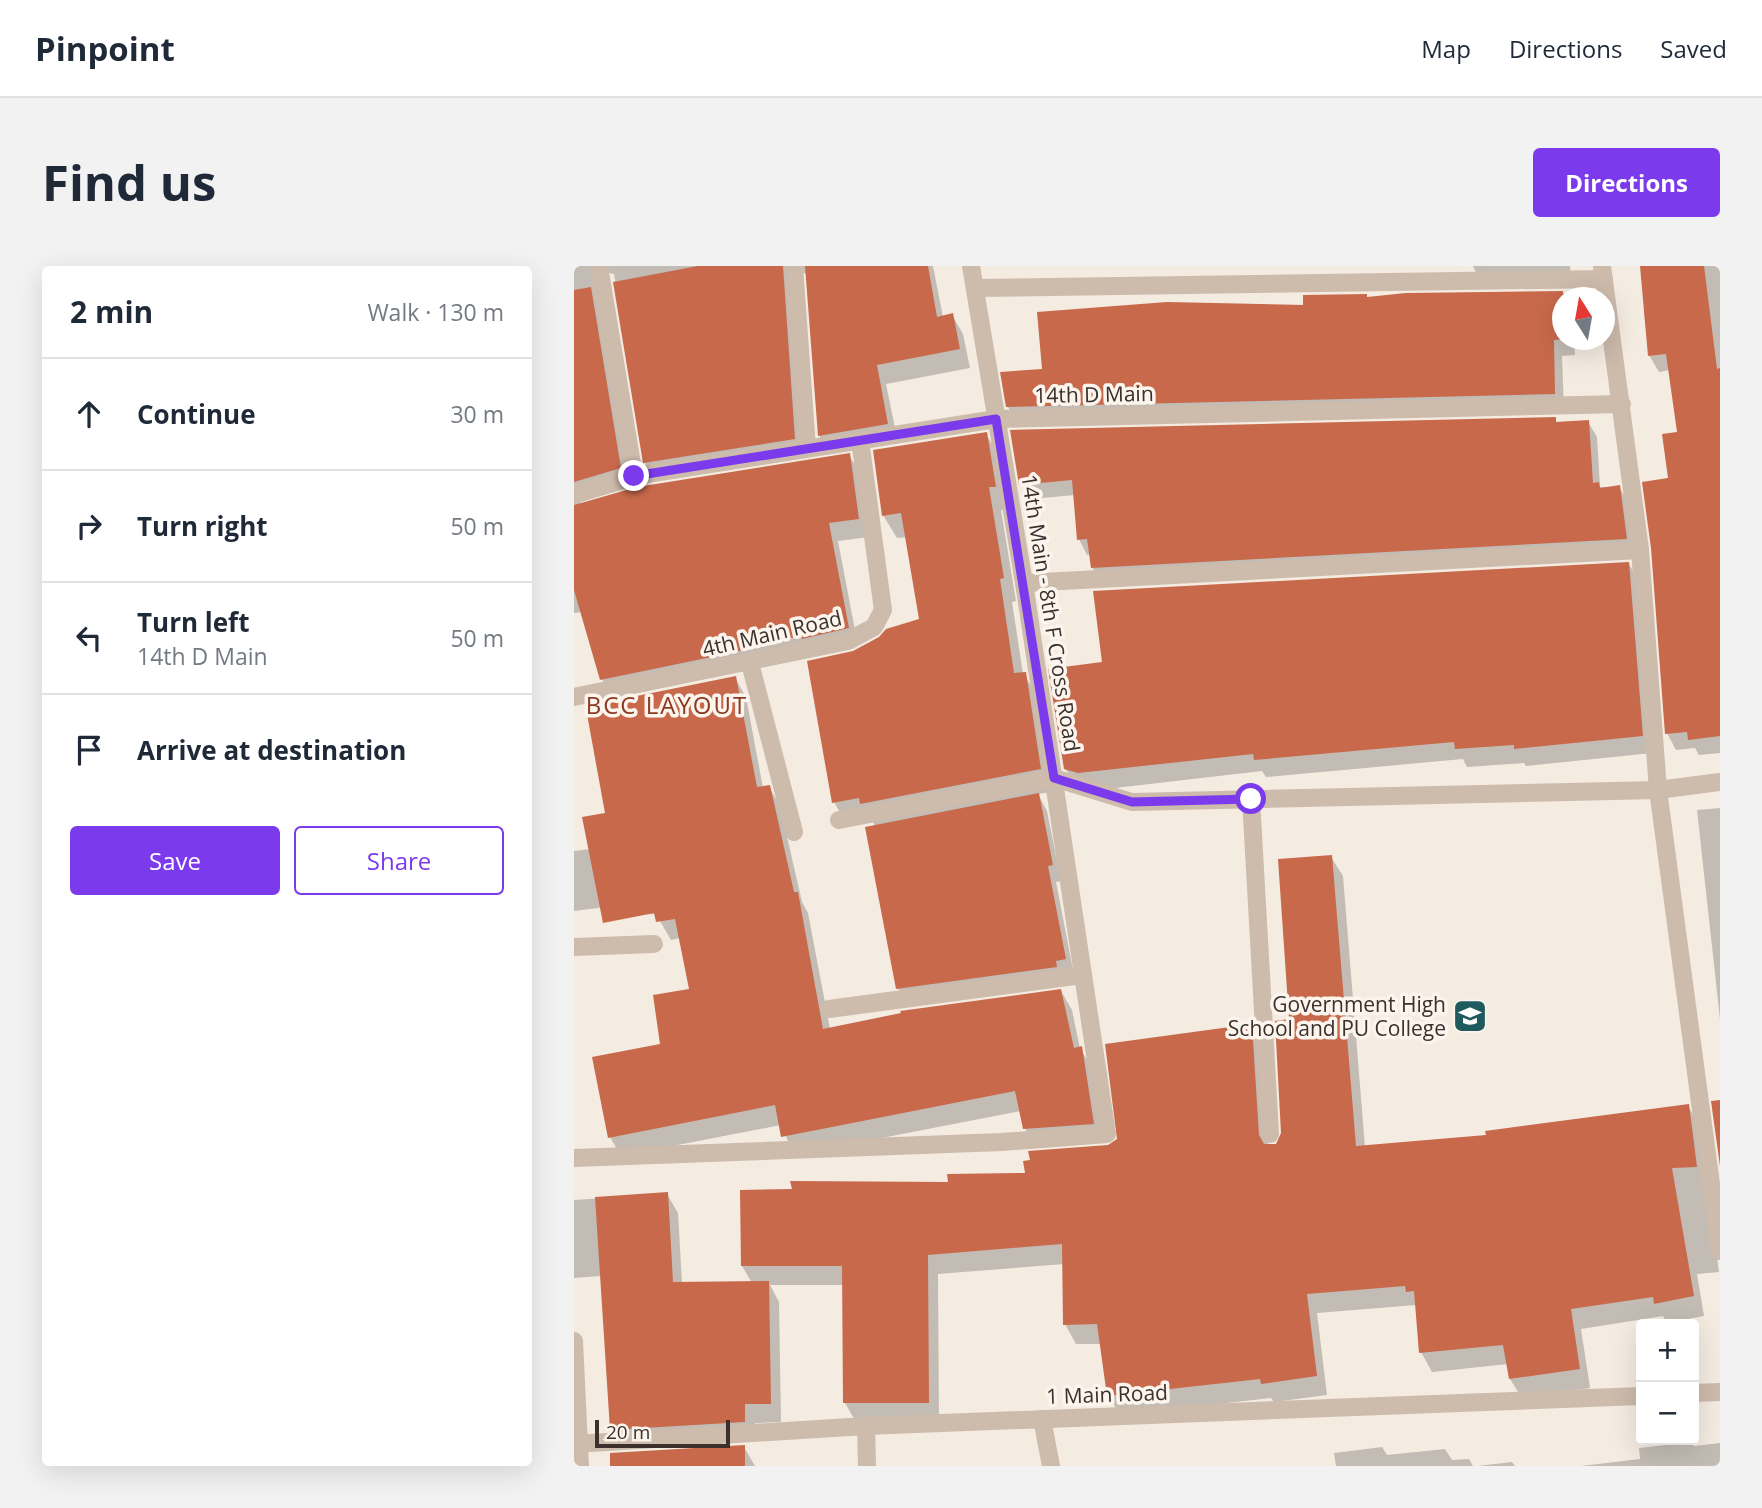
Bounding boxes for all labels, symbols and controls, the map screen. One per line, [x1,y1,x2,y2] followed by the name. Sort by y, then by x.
[35,26,175,71] text: Pinpoint
[1421,32,1471,65] text: Map
[1509,32,1622,65] text: Directions
[1660,32,1727,65] text: Saved
[1533,148,1720,217] button: Directions
[42,149,216,215] text: Find us
[1552,287,1615,350] north arrow
[70,291,153,332] text: 2 min
[367,296,504,328] text: Walk · 130 m
[1034,379,1154,409] street label: 14th D Main
[70,395,108,433] icon: ahead
[137,396,256,432] text: Continue
[450,398,504,430] text: 30 m
[618,460,649,491] route end
[1015,472,1087,754] street label: 14th Main - 8th F Cross Road
[70,507,108,545] icon: right
[137,508,268,544] text: Turn right
[450,510,504,542] text: 50 m
[700,603,844,663] street label: 4th Main Road
[137,604,249,640] text: Turn left
[70,619,108,657] icon: left
[450,622,504,654] text: 50 m
[137,640,268,672] text: 14th D Main
[586,688,748,721] district label: BCC LAYOUT
[70,731,108,769] icon: arrive
[137,732,406,768] text: Arrive at destination
[1235,783,1266,814] route start
[70,826,280,895] button: Save
[294,826,504,895] button: Share
[1228,990,1446,1042] place label: Government High School and PU College
[1451,997,1489,1035] school or university icon: Government High School and PU College
[1636,1319,1699,1445] map controls
[1636,1319,1699,1382] button: +
[1046,1378,1168,1410] street label: 1 Main Road
[1636,1382,1699,1445] button: −
[595,1417,730,1449] scale bar
[606,1419,650,1445] text: 20 m

